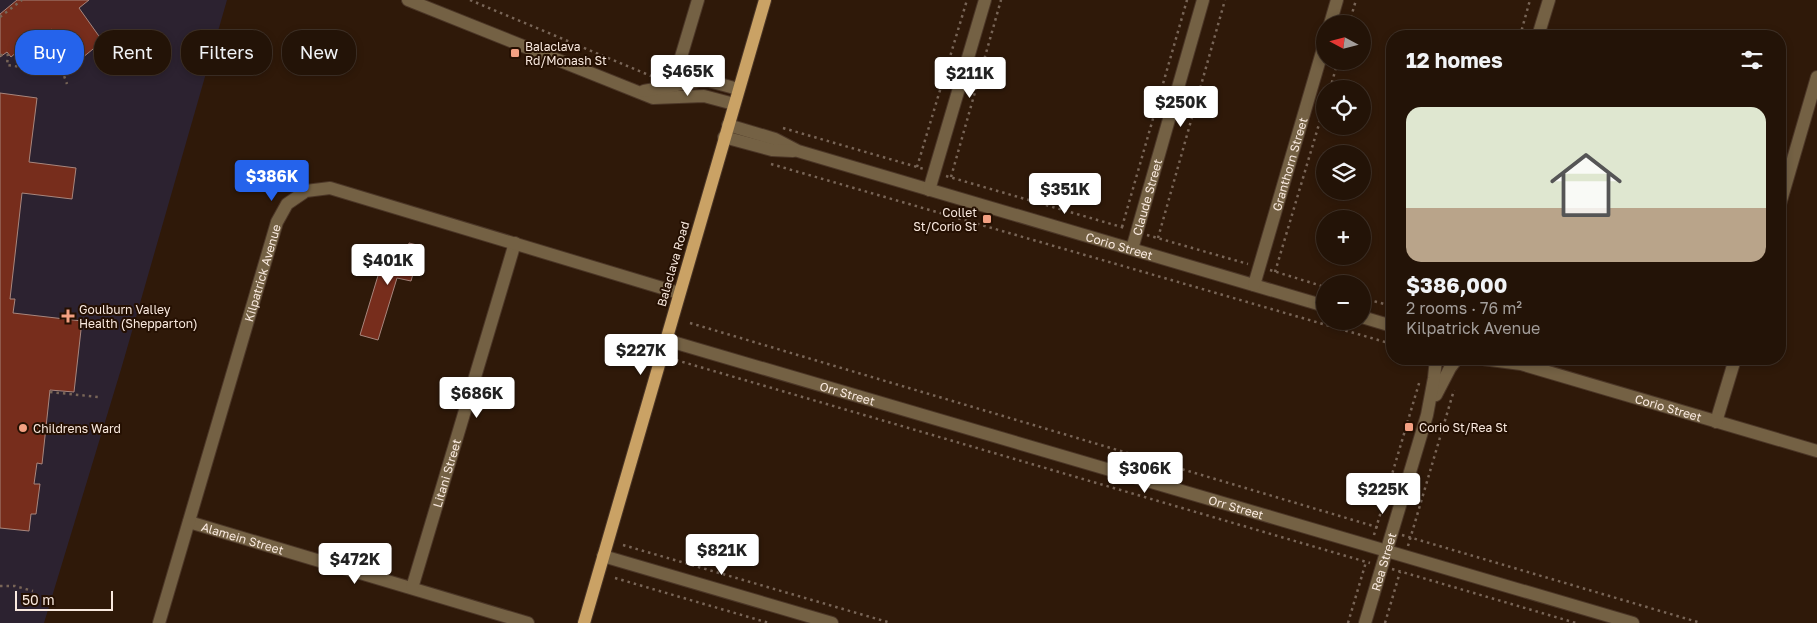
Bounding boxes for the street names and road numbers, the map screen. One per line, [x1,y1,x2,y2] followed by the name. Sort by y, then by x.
[1269,115,1310,213] street label: Granthorn Street
[1129,157,1165,237] street label: Claude Street
[654,220,692,308] street label: Balaclava Road
[241,222,283,323] street label: Kilpatrick Avenue
[1084,229,1155,263] street label: Corio Street
[818,378,877,408] street label: Orr Street
[1633,390,1704,424] street label: Corio Street
[429,437,464,509] street label: Litani Street
[1207,492,1266,522] street label: Orr Street
[200,519,286,557] street label: Alamein Street
[1367,530,1399,593] street label: Rea Street

